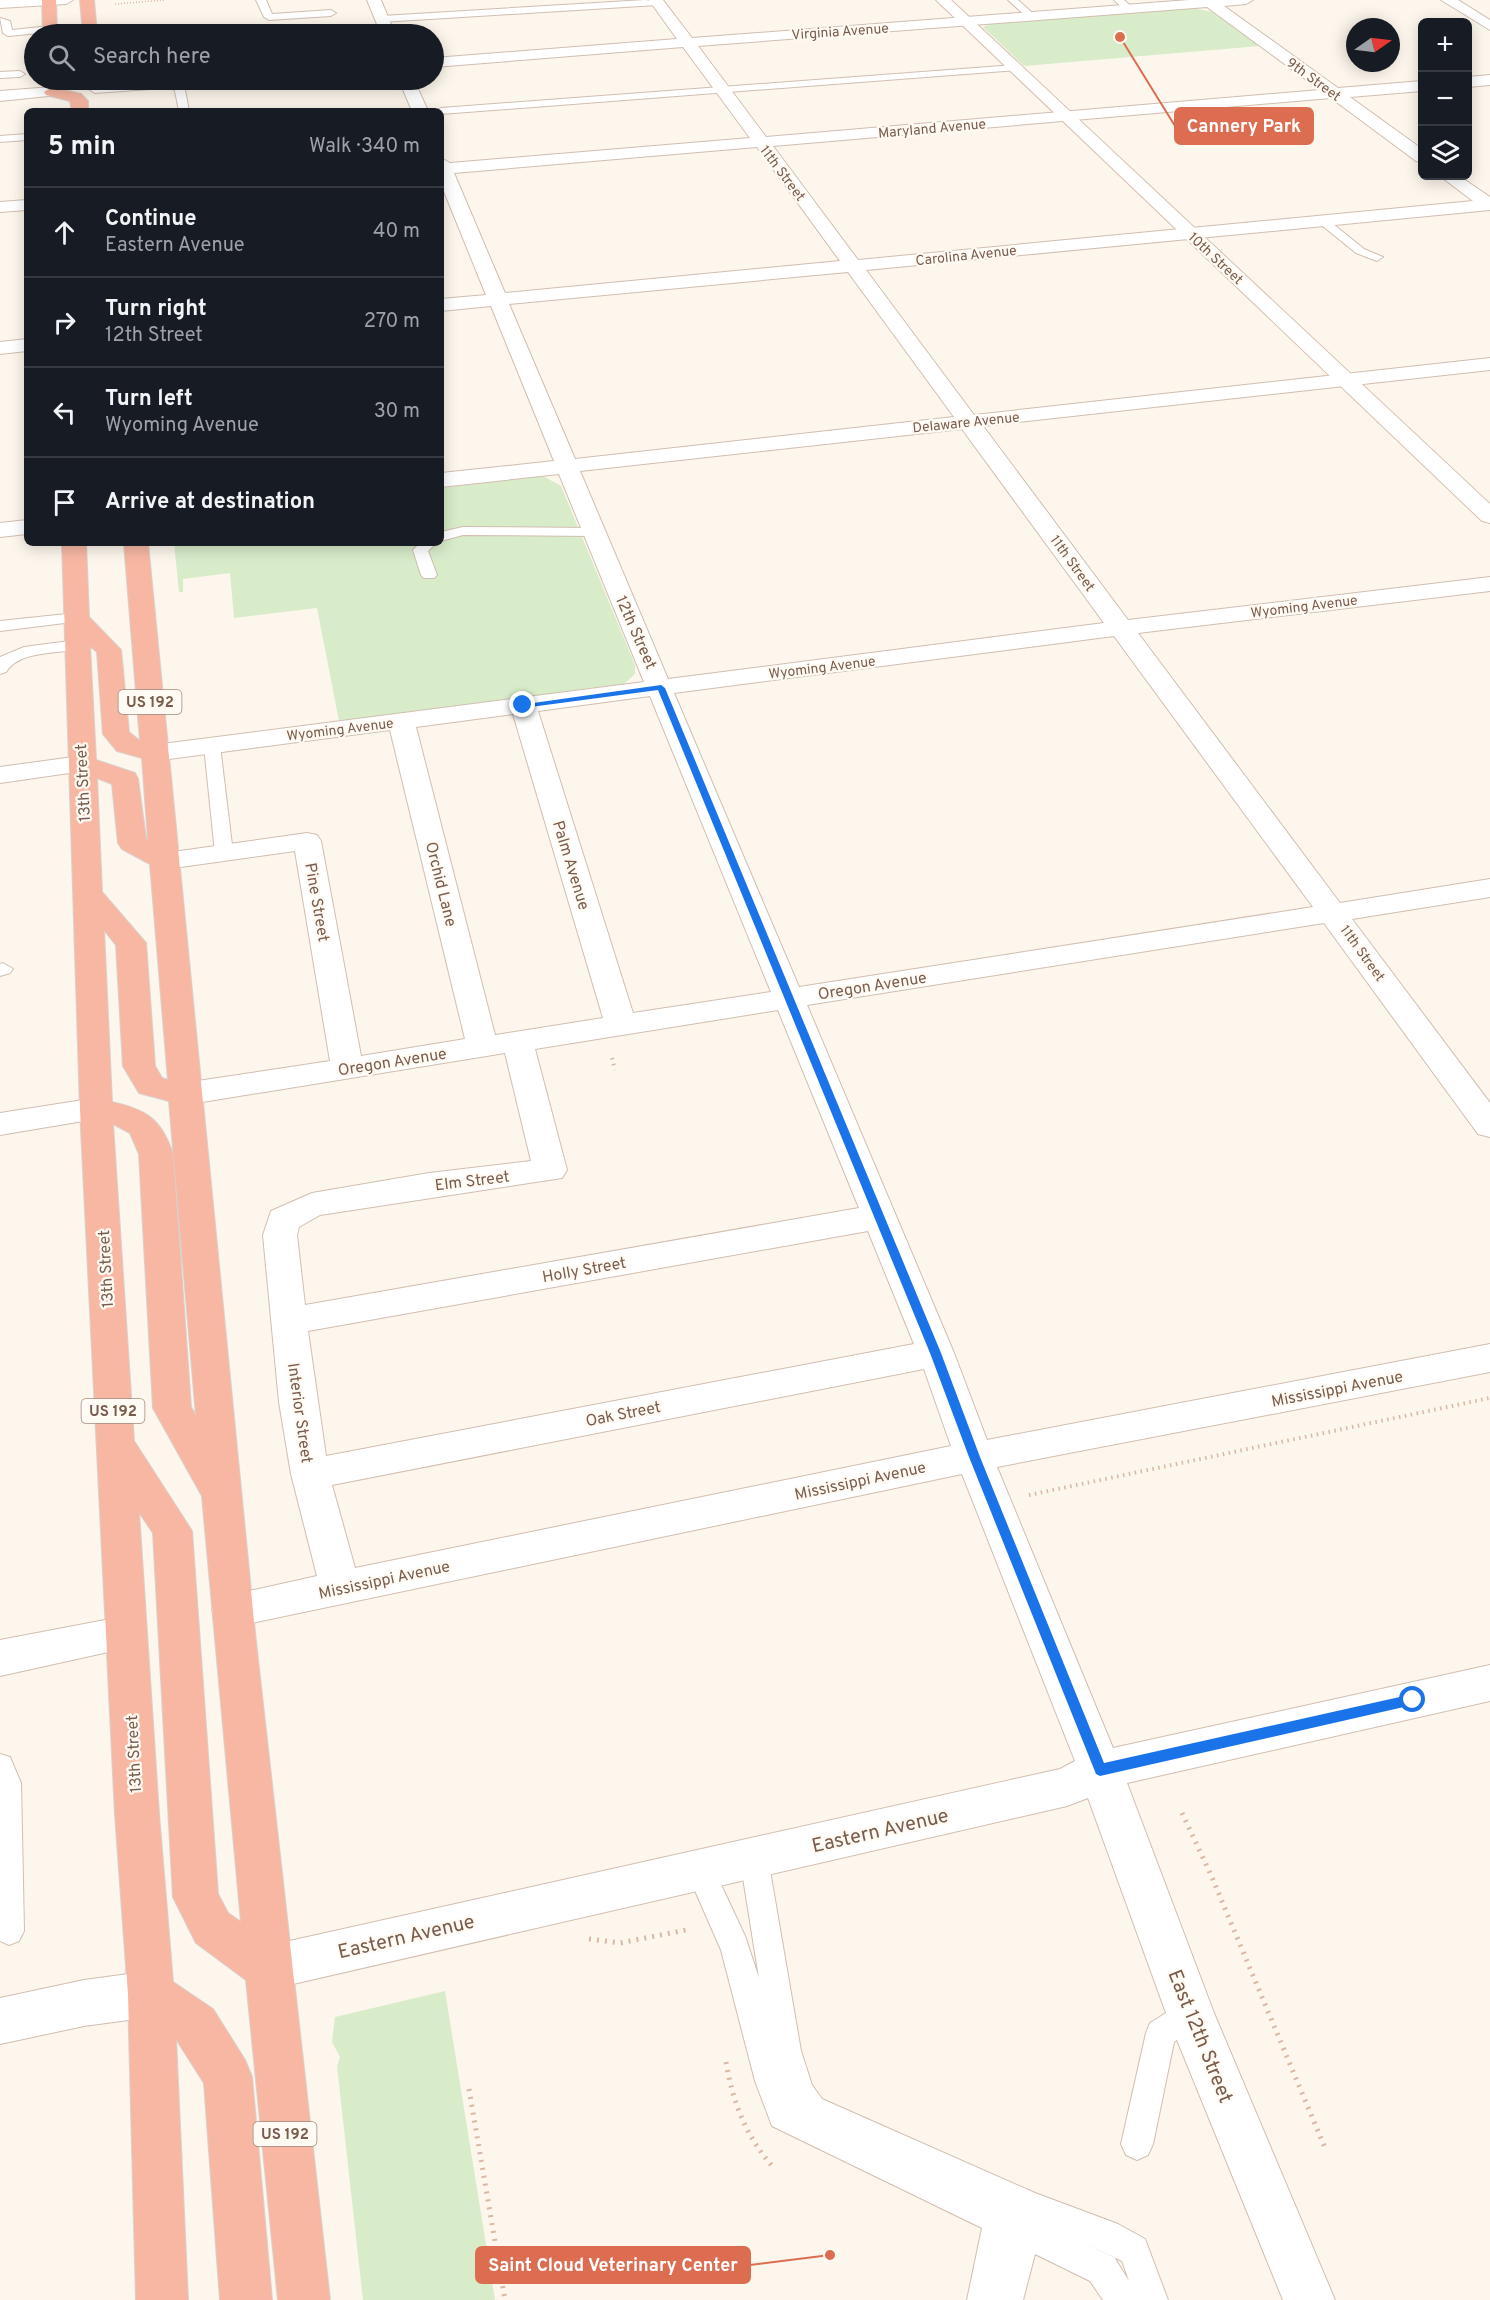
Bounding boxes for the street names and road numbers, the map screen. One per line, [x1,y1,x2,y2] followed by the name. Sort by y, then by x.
[791,21,889,44] street label: Virginia Avenue
[1283,55,1344,106] street label: 9th Street
[878,116,987,143] street label: Maryland Avenue
[755,143,808,205] street label: 11th Street
[1184,229,1246,289] street label: 10th Street
[915,243,1018,270] street label: Carolina Avenue
[912,409,1020,438] street label: Delaware Avenue
[1046,533,1098,595] street label: 11th Street
[1250,592,1359,622] street label: Wyoming Avenue
[610,593,660,673] street label: 12th Street
[768,653,877,683] street label: Wyoming Avenue
[118,690,182,714] road number: US 192
[286,715,395,745] street label: Wyoming Avenue
[72,743,96,822] street label: 13th Street
[547,818,593,913] street label: Palm Avenue
[420,840,460,929] street label: Orchid Lane
[299,861,333,943] street label: Pine Street
[1336,923,1388,985] street label: 11th Street
[816,969,928,1005] street label: Oregon Avenue
[336,1045,448,1081] street label: Oregon Avenue
[434,1167,511,1196] street label: Elm Street
[95,1229,119,1308] street label: 13th Street
[541,1254,628,1288] street label: Holly Street
[282,1362,316,1465] street label: Interior Street
[1270,1367,1405,1413] street label: Mississippi Avenue
[584,1398,663,1432] street label: Oak Street
[82,1399,144,1423] road number: US 192
[793,1458,928,1506] street label: Mississippi Avenue
[317,1557,452,1605] street label: Mississippi Avenue
[123,1714,147,1793] street label: 13th Street
[810,1804,951,1860] street label: Eastern Avenue
[336,1910,477,1966] street label: Eastern Avenue
[1161,1966,1238,2107] street label: East 12th Street
[254,2122,316,2146] road number: US 192

